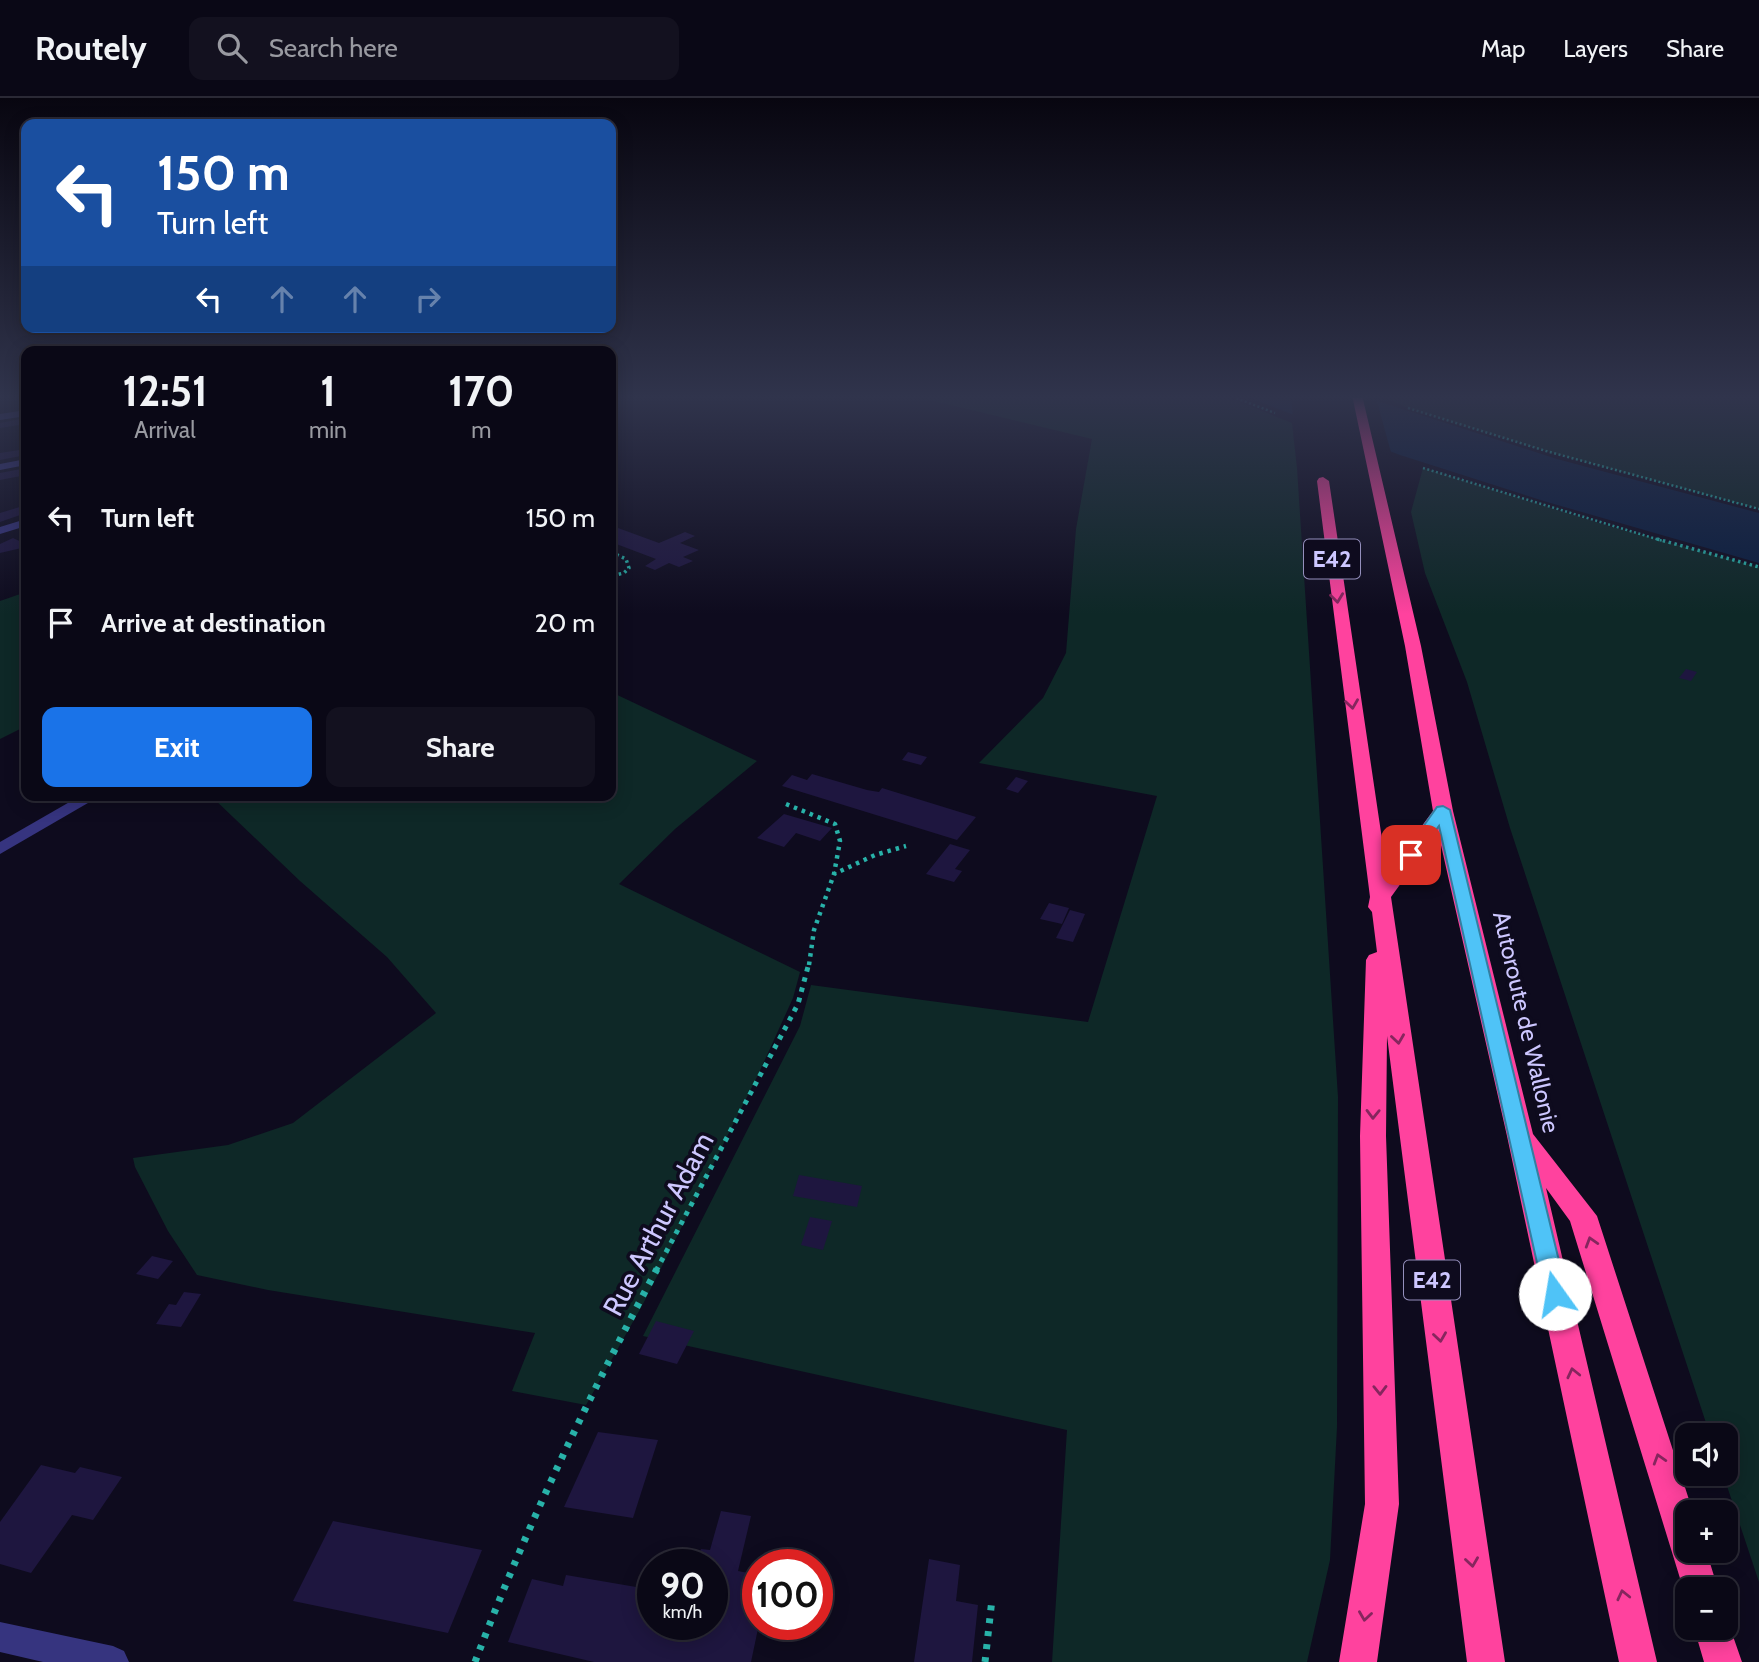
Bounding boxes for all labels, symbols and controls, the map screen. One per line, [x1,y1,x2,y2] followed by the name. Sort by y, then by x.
[189,17,679,80] search box
[35,28,147,68] text: Routely
[213,29,251,67] icon: search
[269,32,398,64] text: Search here
[1481,34,1525,63] text: Map
[1563,34,1628,63] text: Layers
[1666,34,1724,63] text: Share
[157,143,290,202] text: 150 m
[42,147,133,238] icon: left
[157,203,268,242] text: Turn left
[190,280,228,318] icon: left
[263,280,301,318] icon: ahead
[336,280,374,318] icon: ahead
[409,280,447,318] icon: right
[122,365,208,417] text: 12:51
[320,365,336,417] text: 1
[448,365,515,417] text: 170
[134,416,196,444] text: Arrival
[309,416,347,444] text: min
[471,416,492,444] text: m
[42,499,80,537] icon: left
[101,502,194,534] text: Turn left
[526,502,595,534] text: 150 m
[1304,540,1360,579] road number: E42
[1330,592,1345,603] one-way arrow
[42,604,80,642] icon: arrive
[101,607,326,639] text: Arrive at destination
[535,607,595,639] text: 20 m
[1344,698,1359,710] one-way arrow
[42,707,312,787] button: Exit
[326,707,595,787] button: Share
[1381,825,1441,885] pin
[1392,836,1430,874] icon: arrive
[1487,908,1566,1135] street label: Autoroute de Wallonie
[1391,1033,1406,1045] one-way arrow
[1366,1109,1381,1120] one-way arrow
[595,1126,721,1322] street label: Rue Arthur Adam
[1585,1237,1600,1249] one-way arrow
[1518,1257,1592,1331] position arrow
[1404,1260,1460,1300] road number: E42
[1433,1331,1448,1343] one-way arrow
[1567,1367,1582,1379] one-way arrow
[1372,1385,1388,1396] one-way arrow
[1675,1423,1738,1640] map controls
[1675,1423,1738,1486] button: sound
[1653,1454,1668,1466] one-way arrow
[1675,1500,1738,1563] button: +
[742,1549,833,1640] speed limit sign: 100
[1464,1557,1479,1568] one-way arrow
[660,1564,705,1607] text: 90
[1675,1577,1738,1640] button: −
[1617,1589,1631,1601] one-way arrow
[663,1601,702,1623] text: km/h
[1358,1611,1373,1622] one-way arrow

